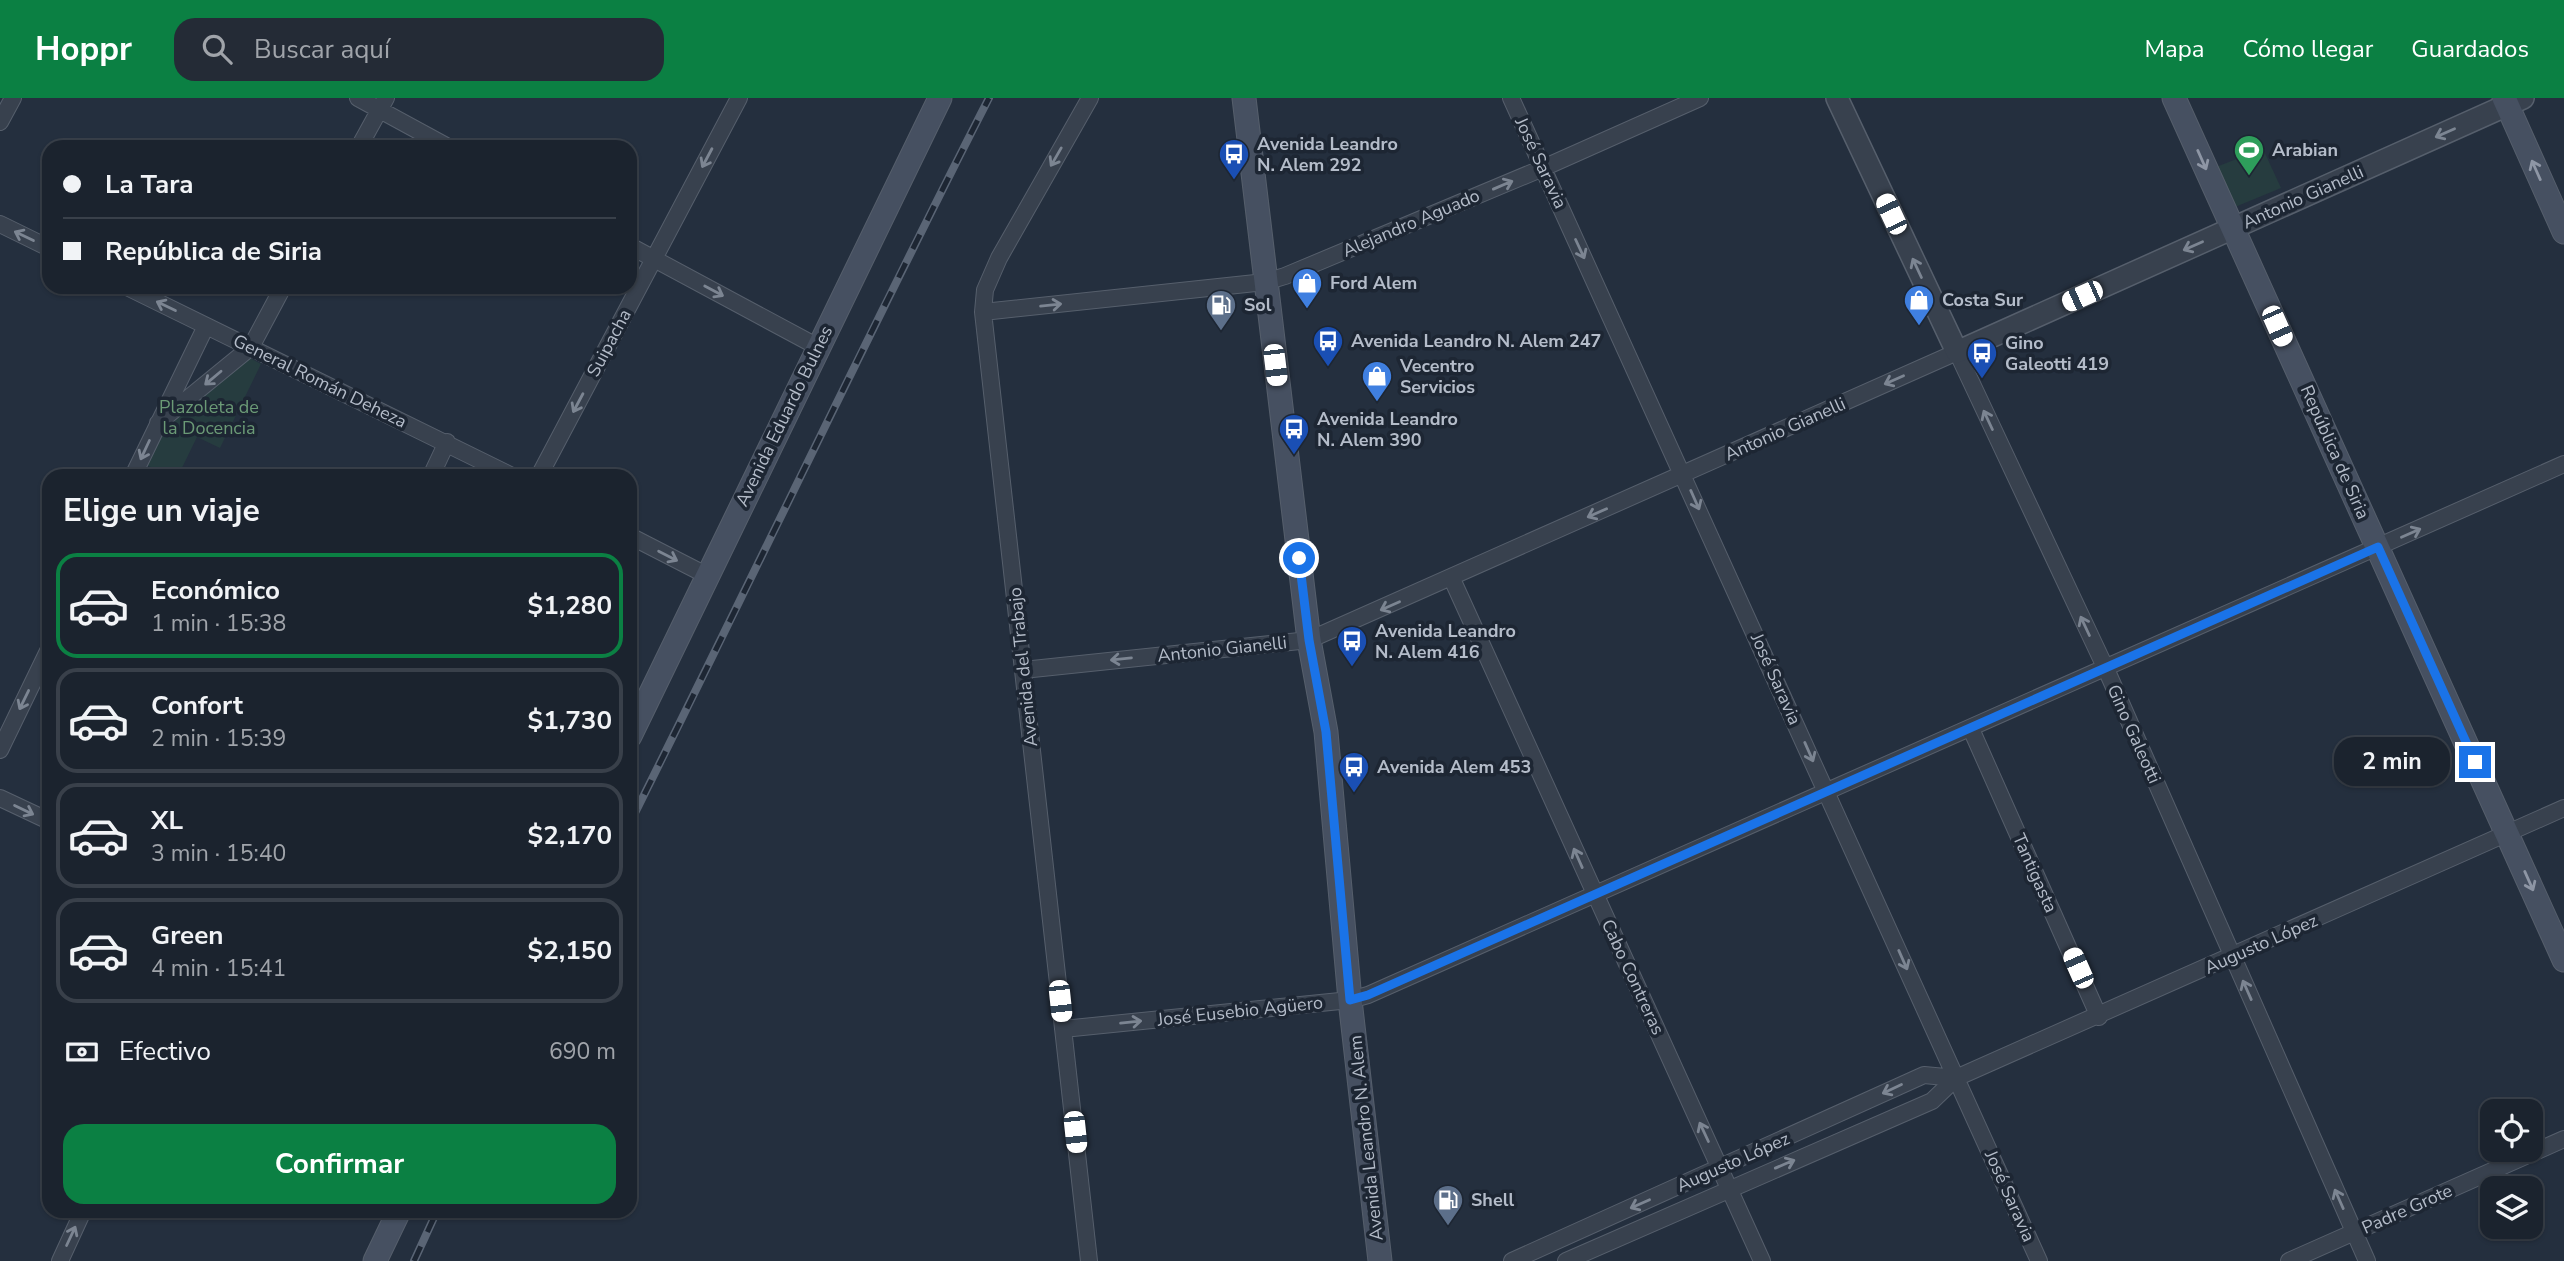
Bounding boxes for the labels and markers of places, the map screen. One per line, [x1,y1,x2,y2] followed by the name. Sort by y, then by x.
[1257,132,1398,177] place label: Avenida Leandro N. Alem 292
[2232,133,2266,177] sports icon: Arabian
[1217,137,1251,181] bus stop icon: Avenida Leandro N. Alem 292
[2272,138,2338,162] place label: Arabian
[1290,266,1324,310] shop icon: Ford Alem
[1330,271,1417,295] place label: Ford Alem
[1902,283,1936,327] shop icon: Costa Sur
[1204,288,1238,332] fuel station icon: Sol
[1942,288,2023,312] place label: Costa Sur
[1244,293,1272,317] place label: Sol
[1311,324,1345,368] bus stop icon: Avenida Leandro N. Alem 247
[1351,329,1601,353] place label: Avenida Leandro N. Alem 247
[2005,331,2109,376] place label: Gino Galeotti 419
[1965,336,1999,380] bus stop icon: Gino Galeotti 419
[1399,354,1475,399] place label: Vecentro Servicios
[1360,359,1394,403] shop icon: Vecentro Servicios
[1317,407,1458,452] place label: Avenida Leandro N. Alem 390
[1277,412,1311,456] bus stop icon: Avenida Leandro N. Alem 390
[1375,619,1516,664] place label: Avenida Leandro N. Alem 416
[1335,624,1369,668] bus stop icon: Avenida Leandro N. Alem 416
[1337,750,1371,794] bus stop icon: Avenida Alem 453
[1377,755,1531,779] place label: Avenida Alem 453
[1431,1183,1465,1227] fuel station icon: Shell
[1471,1188,1514,1212] place label: Shell

